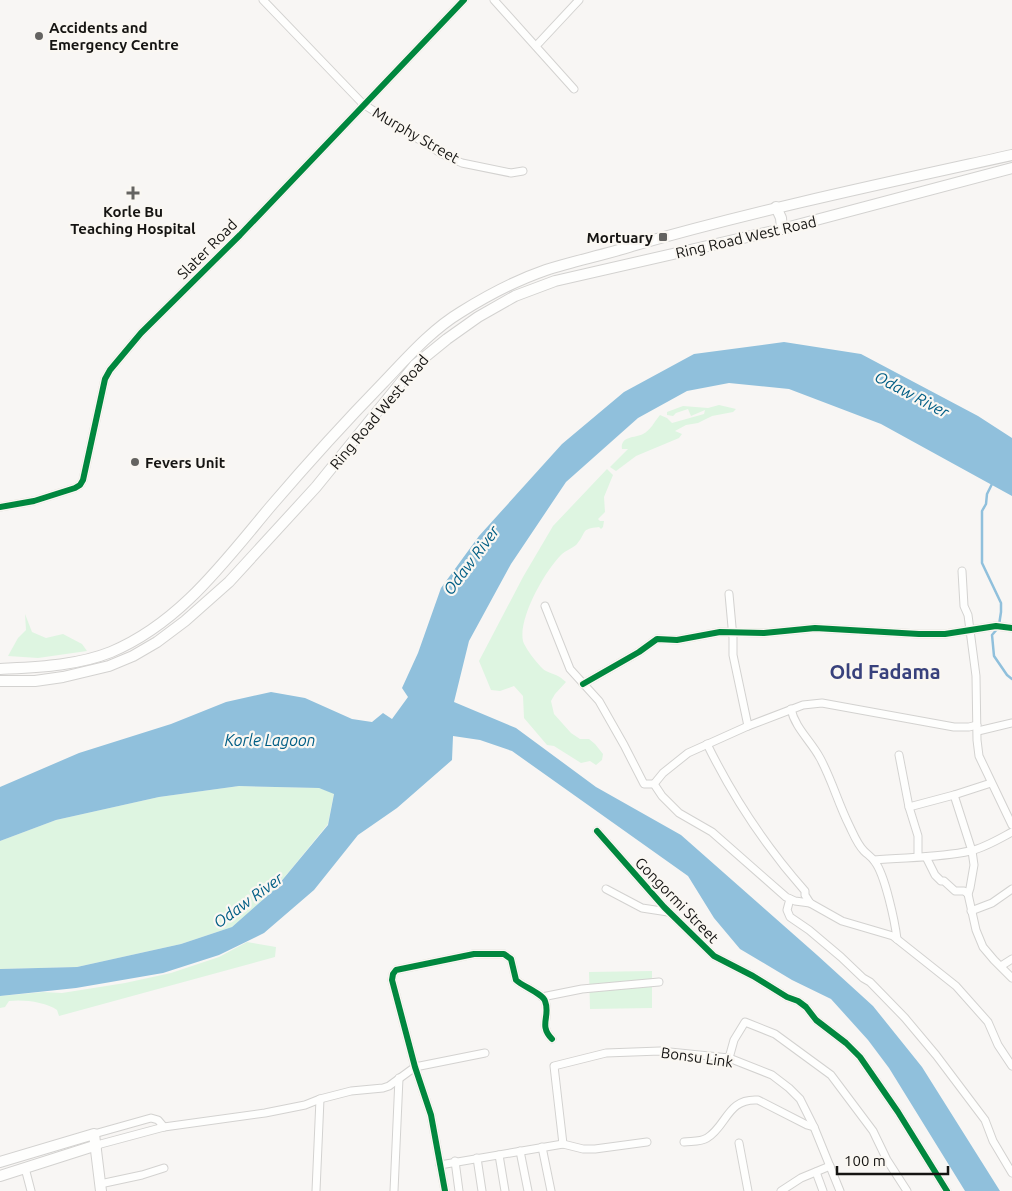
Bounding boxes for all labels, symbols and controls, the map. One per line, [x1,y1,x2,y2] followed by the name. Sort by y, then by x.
[49,19,179,53] place label: Accidents and Emergency Centre
[33,30,45,42] marker: Accidents and Emergency Centre
[370,103,462,167] street label: Murphy Street
[126,186,140,200] marker: Korle Bu Teaching Hospital
[70,203,196,237] place label: Korle Bu Teaching Hospital
[674,213,818,261] street label: Ring Road West Road
[174,216,240,282] street label: Slater Road
[587,229,653,246] place label: Mortuary
[657,231,669,243] marker: Mortuary
[326,351,432,473] street label: Ring Road West Road
[872,367,953,421] water label: Odaw River
[145,454,226,471] place label: Fevers Unit
[129,456,141,468] marker: Fevers Unit
[439,521,503,598] water label: Odaw River
[829,660,941,683] district label: Old Fadama
[225,731,316,749] water label: Korle Lagoon
[632,854,722,946] street label: Gongormi Street
[210,868,287,931] water label: Odaw River
[660,1044,735,1071] street label: Bonsu Link
[837,1144,948,1176] scale bar
[844,1152,886,1169] text: 100 m

